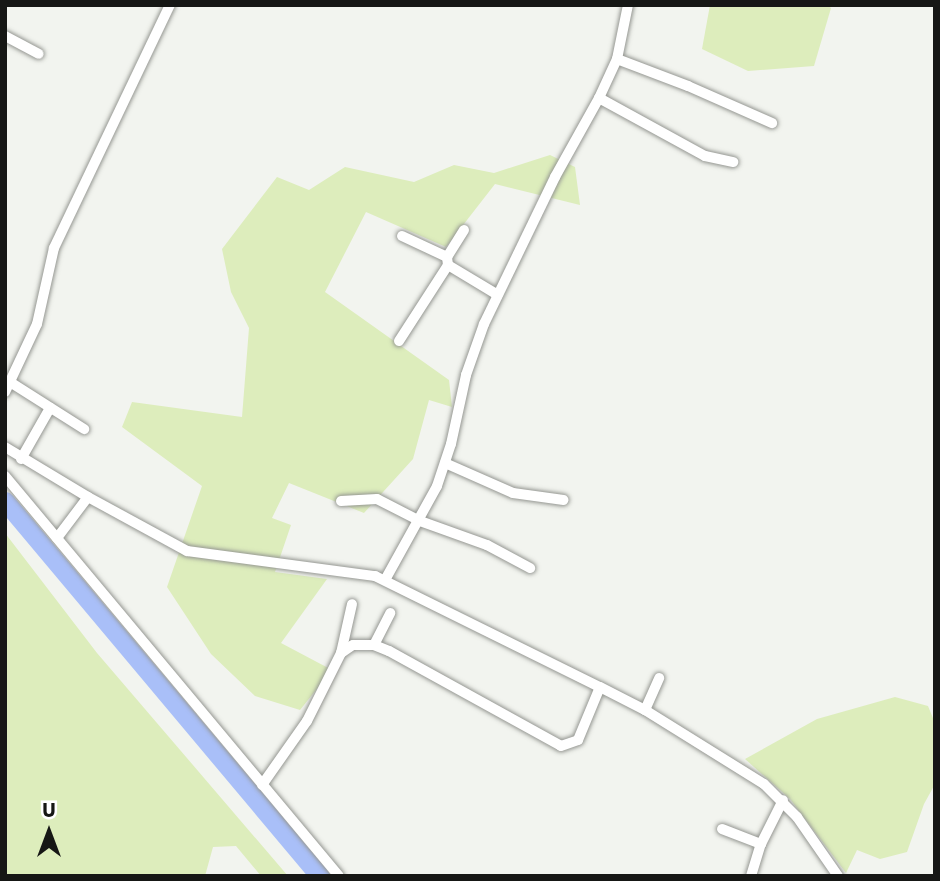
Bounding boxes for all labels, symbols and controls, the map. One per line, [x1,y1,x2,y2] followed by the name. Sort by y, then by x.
[14,797,84,867] north arrow
[42,797,56,824] text: U

